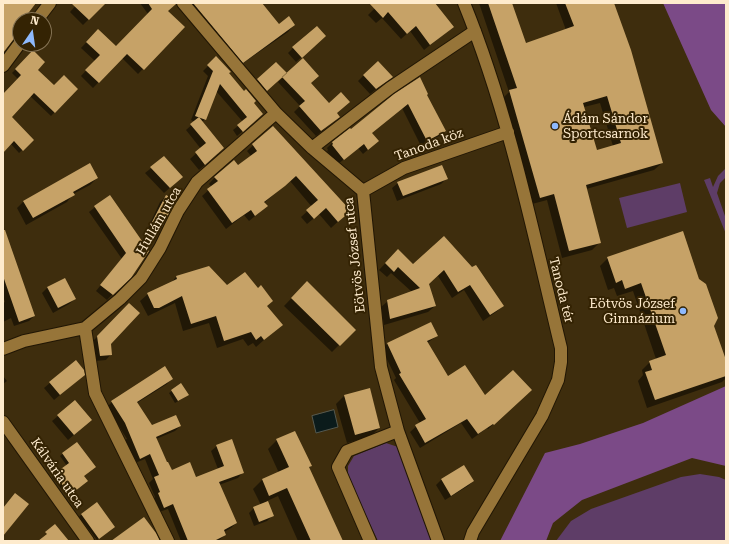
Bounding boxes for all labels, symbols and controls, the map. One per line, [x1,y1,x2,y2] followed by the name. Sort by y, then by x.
[12,12,52,52] north arrow
[29,14,40,28] text: N
[563,111,648,142] place label: Ádám Sándor Sportcsarnok
[550,121,560,131] marker: Ádám Sándor Sportcsarnok
[393,125,465,165] street label: Tanoda köz
[133,184,185,258] street label: Hullám utca
[341,196,369,314] street label: Eötvös József utca
[545,256,577,324] street label: Tanoda tér
[589,296,675,327] place label: Eötvös József Gimnázium
[678,306,688,316] marker: Eötvös József Gimnázium
[27,435,87,511] street label: Kálvária utca

